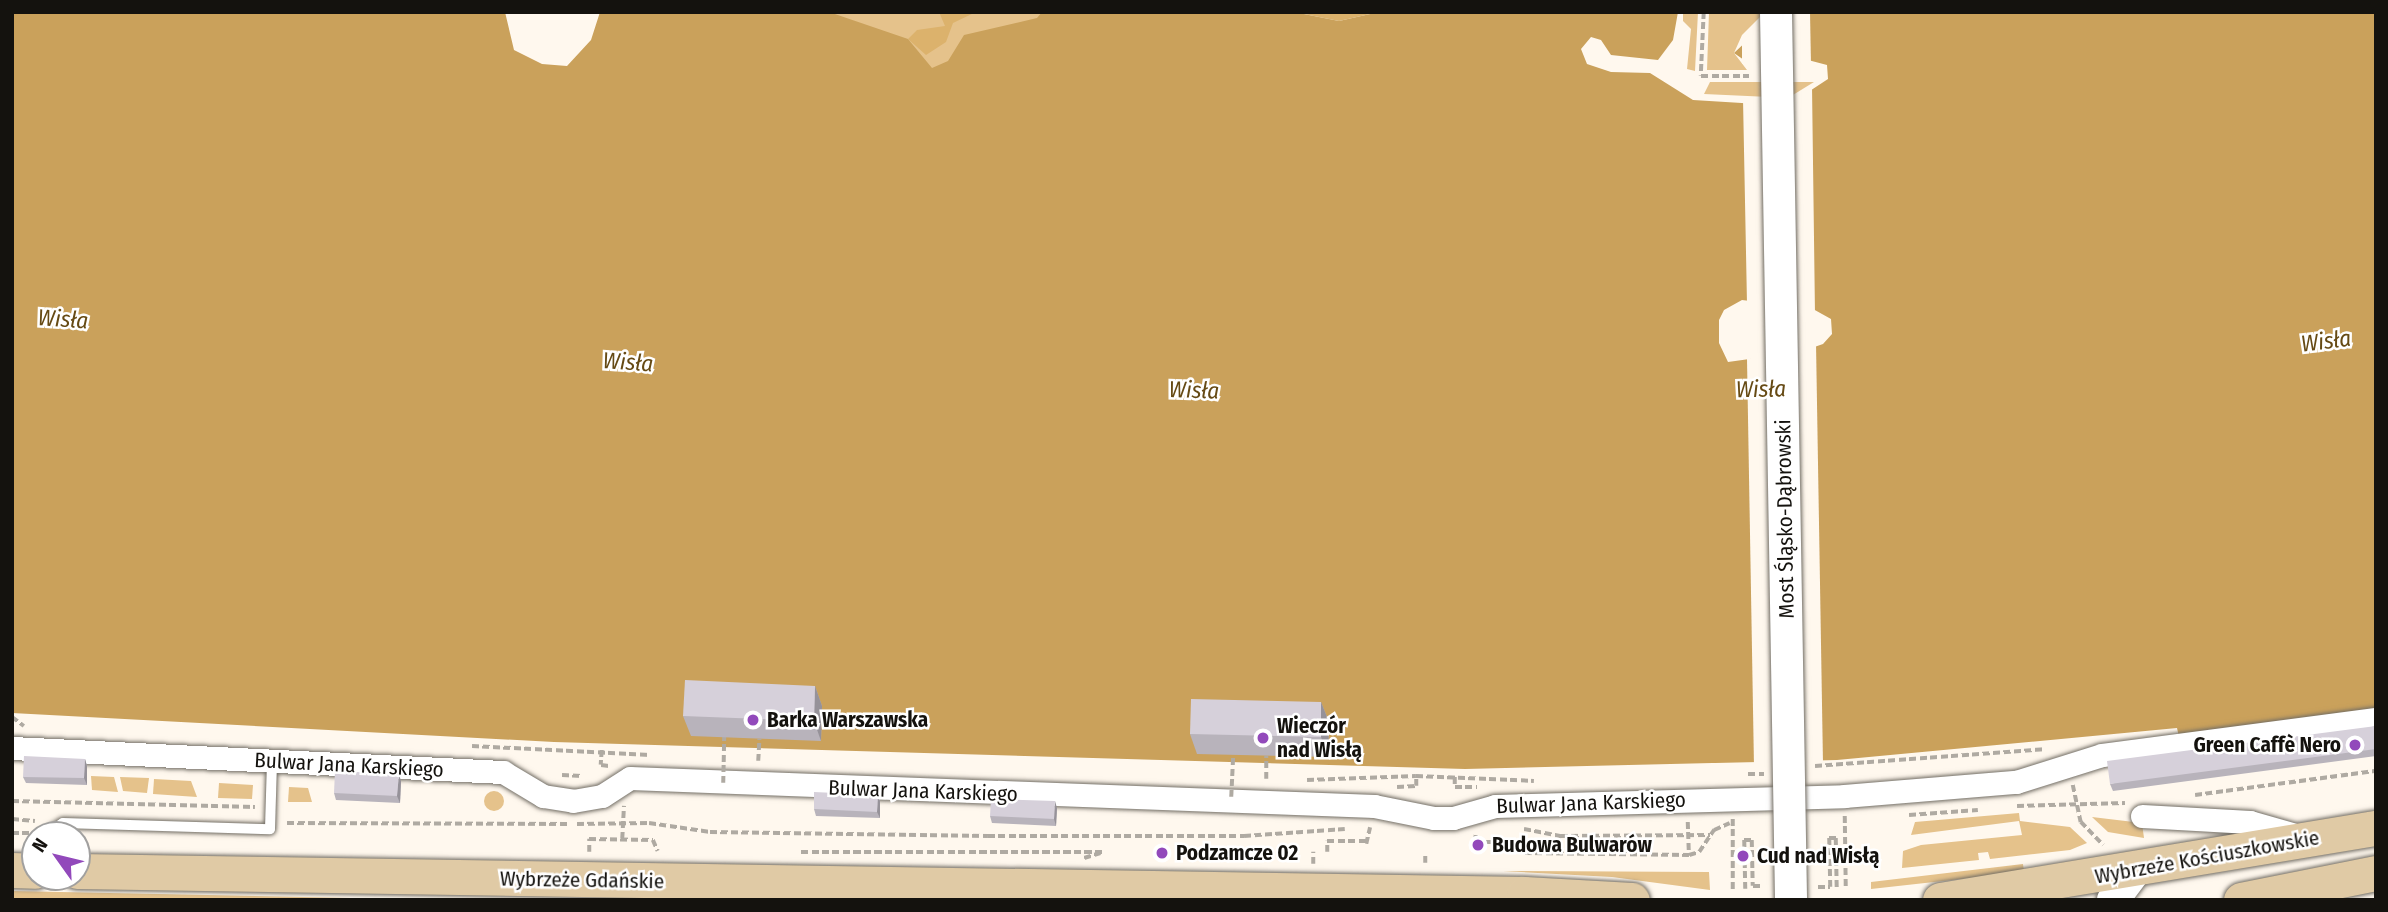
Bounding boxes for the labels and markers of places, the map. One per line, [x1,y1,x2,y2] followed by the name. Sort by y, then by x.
[767,707,928,733] place label: Barka Warszawska
[745,712,761,728] marker: Barka Warszawska
[1277,713,1362,763] place label: Wieczór nad Wisłą
[1255,730,1271,746] marker: Wieczór nad Wisłą
[2193,732,2341,758] place label: Green Caffè Nero
[2347,737,2363,753] marker: Green Caffè Nero
[1492,832,1652,858] place label: Budowa Bulwarów
[1470,837,1486,853] marker: Budowa Bulwarów
[1176,840,1298,866] place label: Podzamcze 02
[1757,843,1879,869] place label: Cud nad Wisłą
[1154,845,1170,861] marker: Podzamcze 02
[1735,848,1751,864] marker: Cud nad Wisłą

